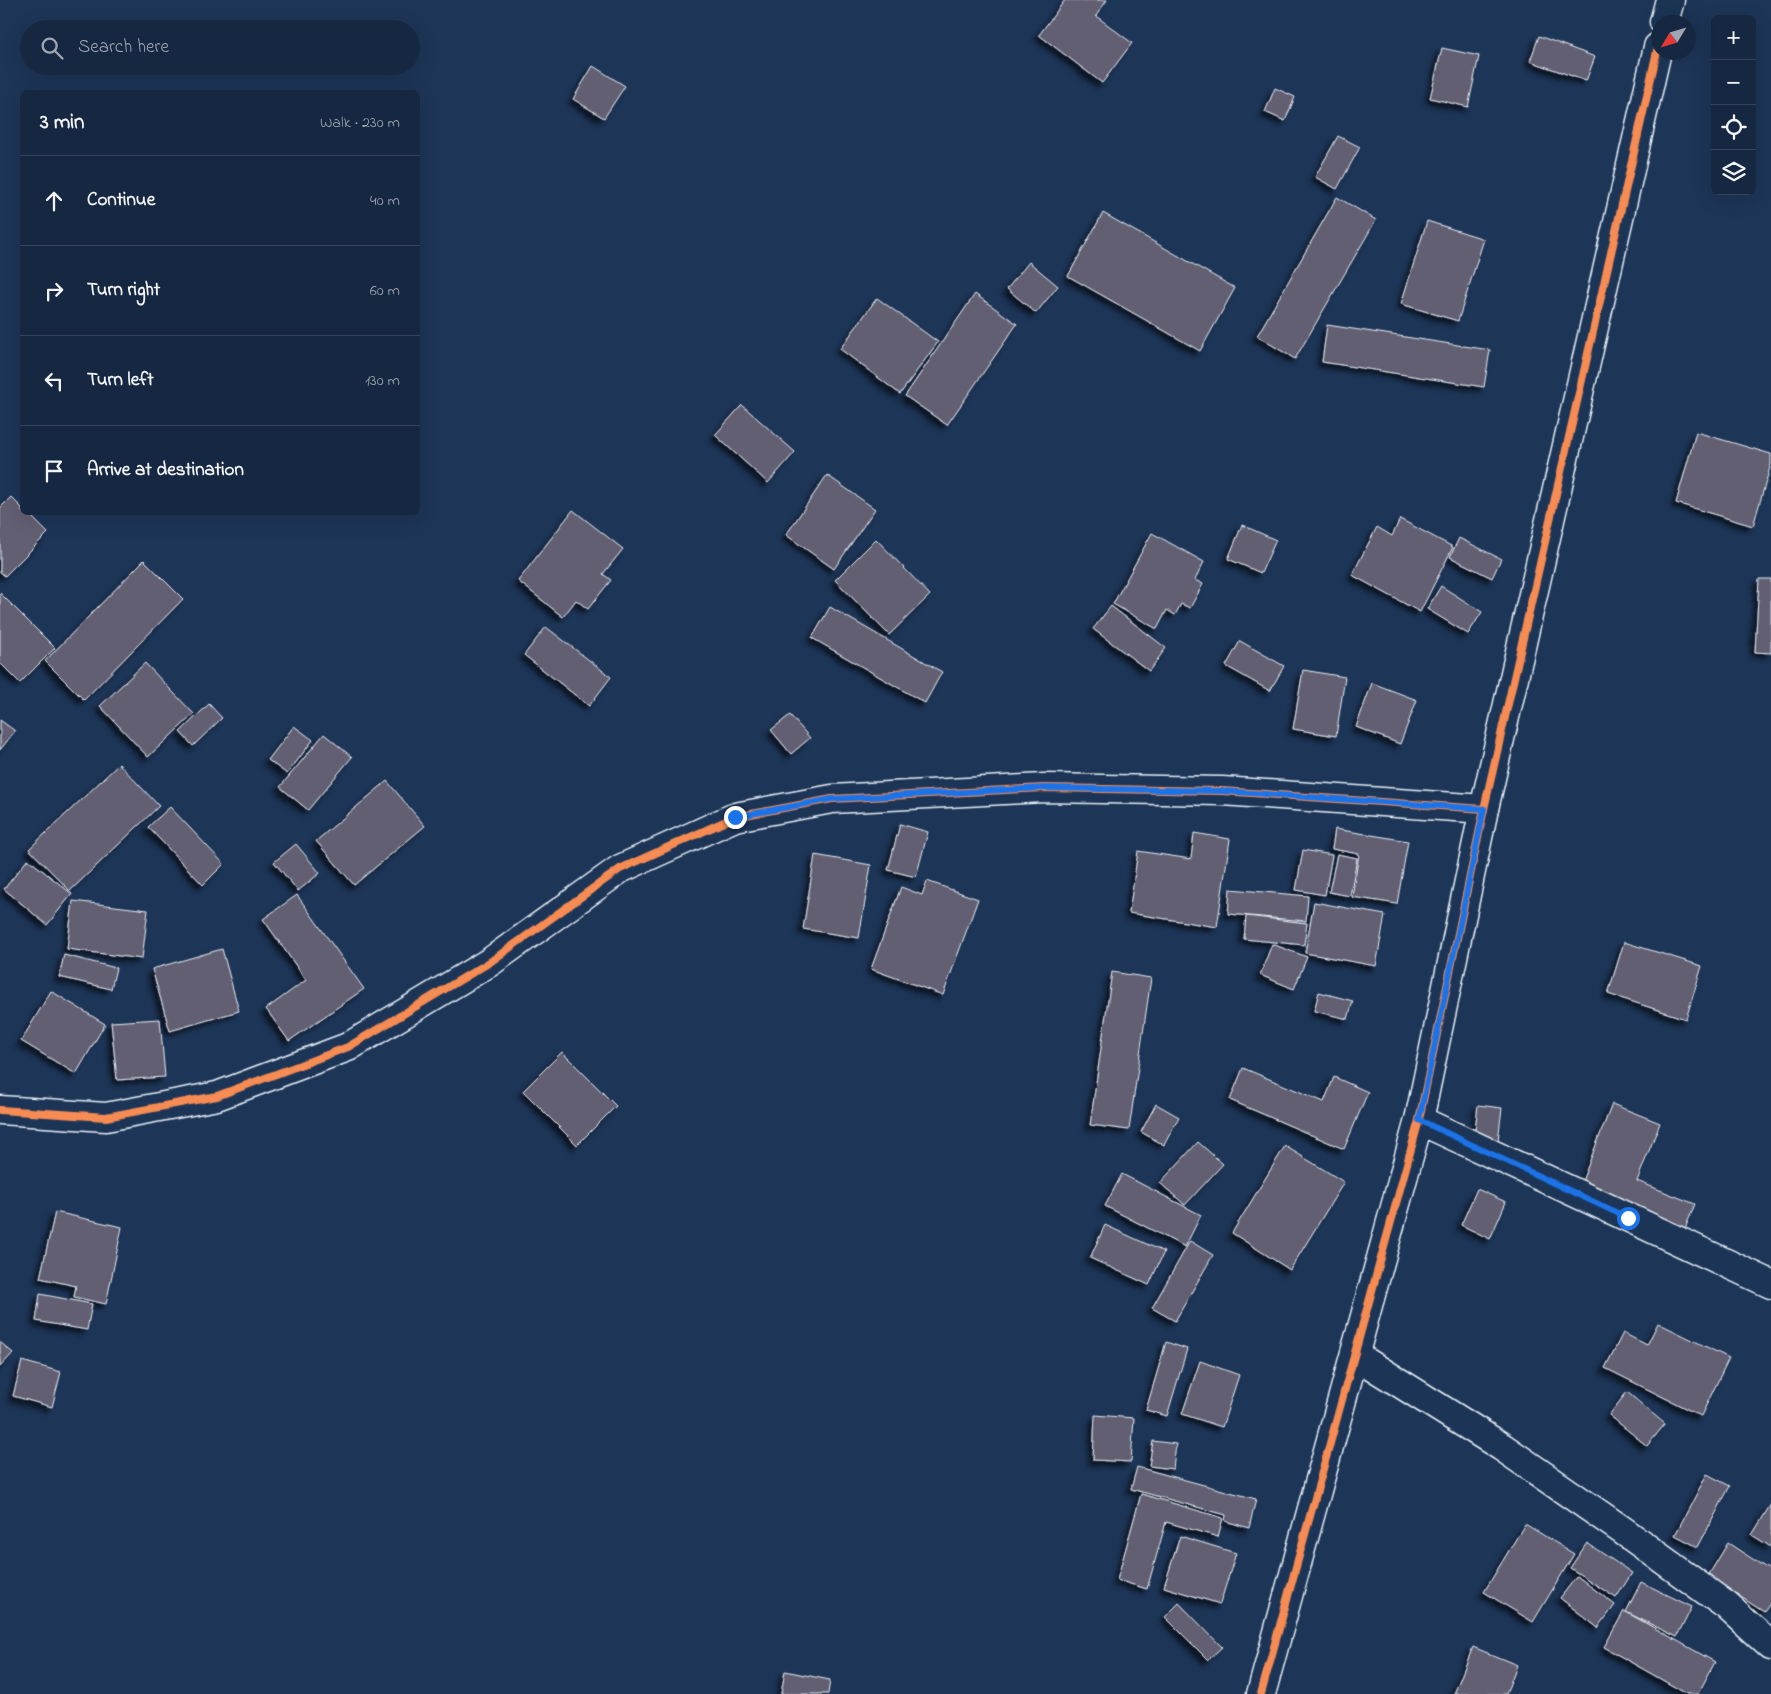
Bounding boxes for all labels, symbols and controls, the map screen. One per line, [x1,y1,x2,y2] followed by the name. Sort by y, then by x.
[1651,15,1696,60] north arrow
[1711,15,1756,195] map controls
[1711,15,1756,60] button: +
[20,20,420,75] search box
[38,34,66,62] icon: search
[78,34,169,61] text: Search here
[1711,60,1756,105] button: −
[1711,105,1756,150] button: locate
[40,108,84,138] text: 3 min
[320,111,400,135] text: Walk · 230 m
[1711,150,1756,195] button: layers
[40,187,68,215] icon: ahead
[87,187,155,214] text: Continue
[370,189,400,213] text: 40 m
[40,277,68,305] icon: right
[87,277,160,304] text: Turn right
[370,279,400,303] text: 60 m
[40,367,68,395] icon: left
[87,367,154,394] text: Turn left
[365,369,400,393] text: 130 m
[40,457,68,485] icon: arrive
[87,457,244,484] text: Arrive at destination
[724,806,747,829] route end
[1617,1207,1640,1230] route start

